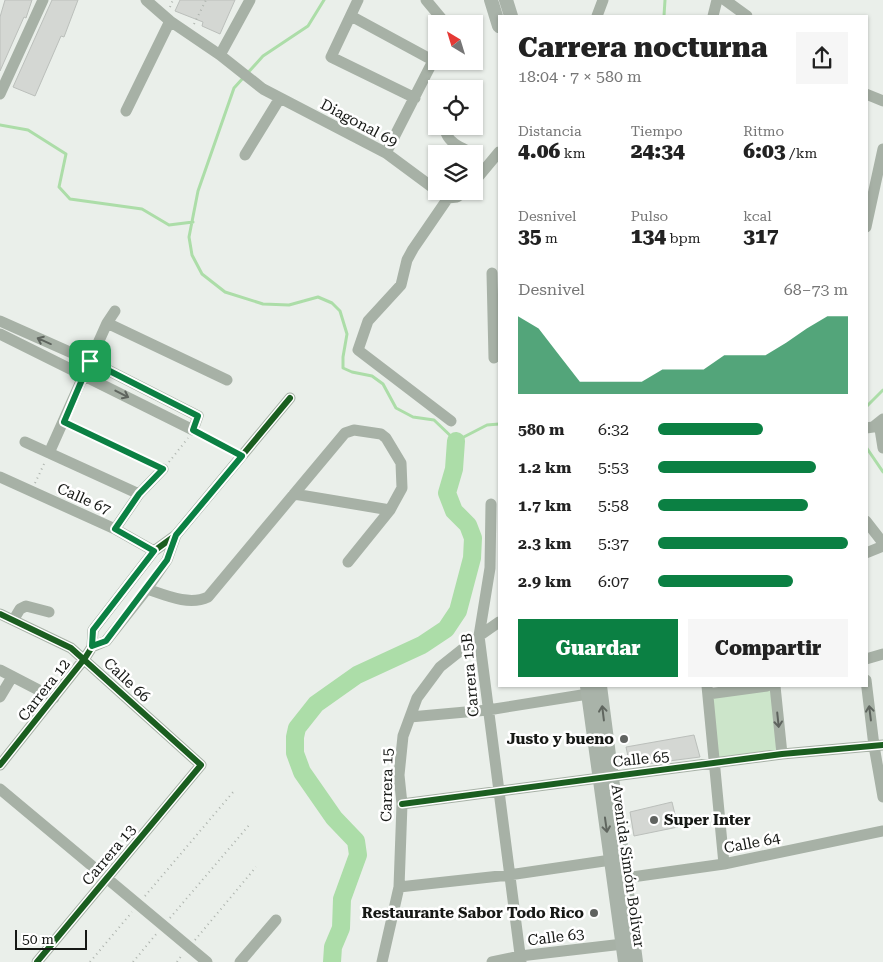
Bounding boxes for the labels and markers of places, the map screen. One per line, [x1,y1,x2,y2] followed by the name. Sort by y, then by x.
[69,340,111,382] pin
[507,730,614,748] place label: Justo y bueno
[618,733,630,745] marker: Justo y bueno
[664,811,751,829] place label: Super Inter
[648,814,660,826] marker: Super Inter
[362,904,584,922] place label: Restaurante Sabor Todo Rico
[588,907,600,919] marker: Restaurante Sabor Todo Rico

